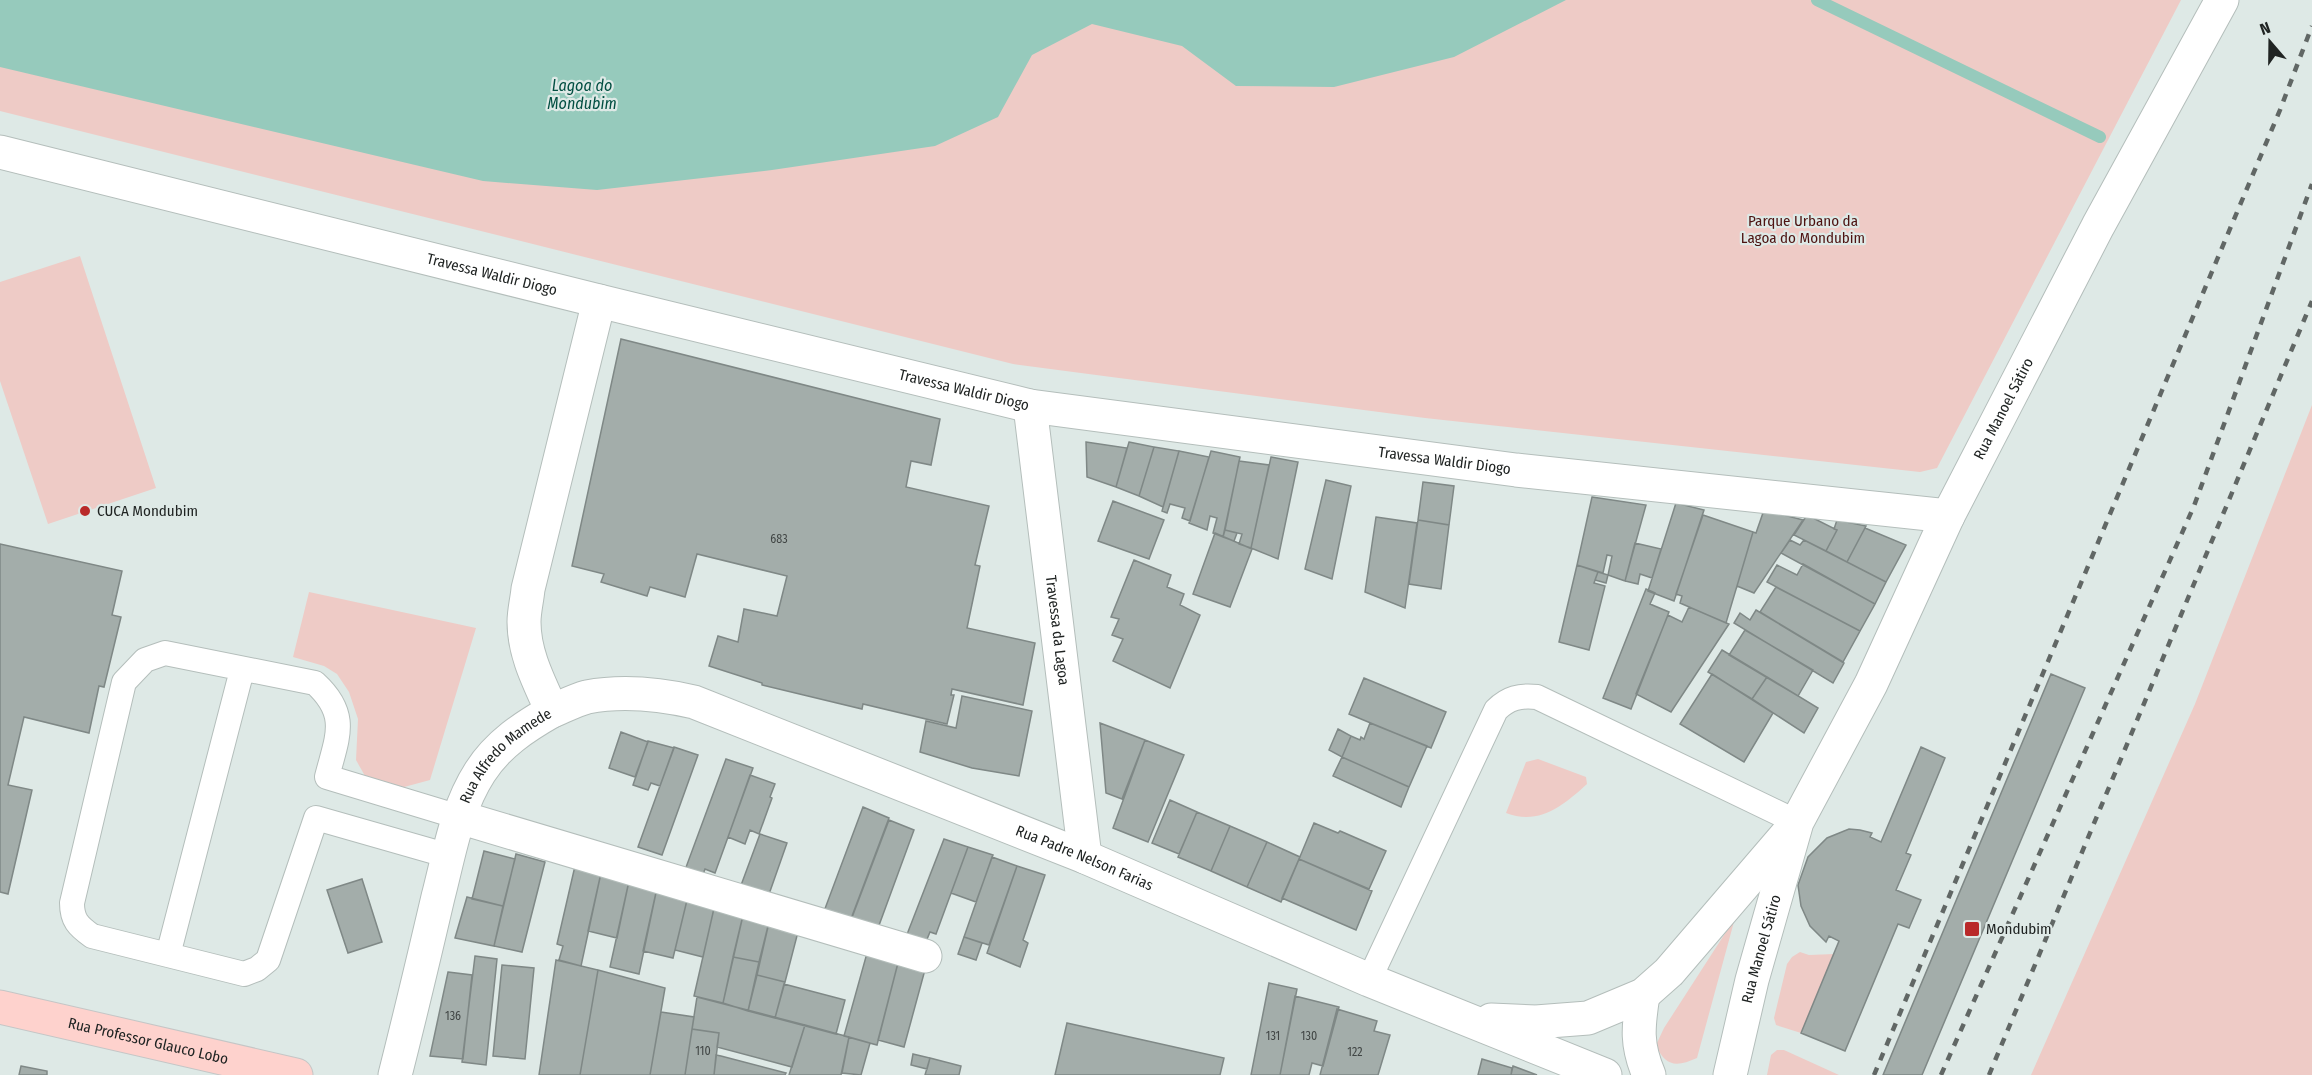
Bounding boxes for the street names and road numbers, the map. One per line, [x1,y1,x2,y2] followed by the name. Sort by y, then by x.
[425,250,559,299] street label: Travessa Waldir Diogo
[1970,355,2037,463] street label: Rua Manoel Sátiro
[897,365,1031,415] street label: Travessa Waldir Diogo
[1377,443,1512,478] street label: Travessa Waldir Diogo
[1042,574,1073,686] street label: Travessa da Lagoa
[456,704,555,806] street label: Rua Alfredo Mamede
[1013,821,1156,894] street label: Rua Padre Nelson Farias
[1738,892,1785,1005] street label: Rua Manoel Sátiro
[66,1014,230,1068] street label: Rua Professor Glauco Lobo

